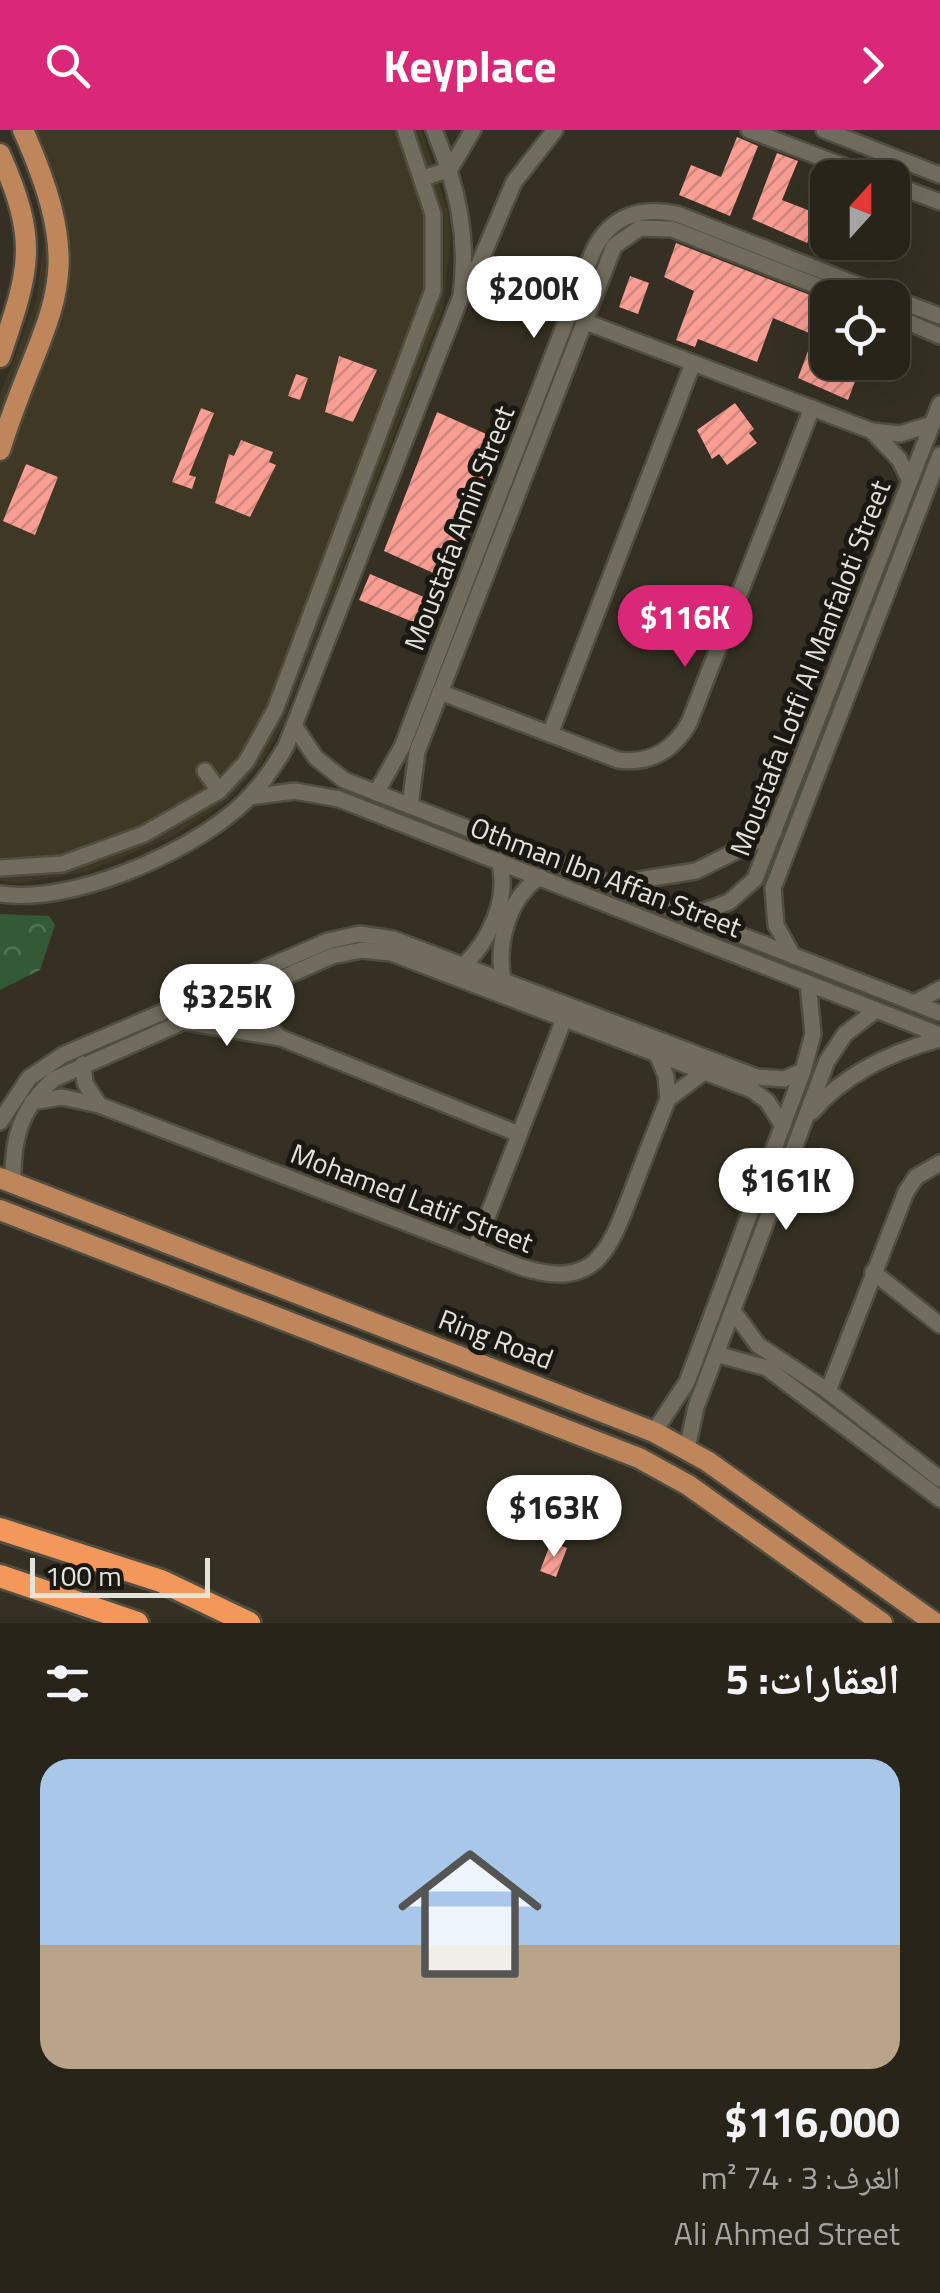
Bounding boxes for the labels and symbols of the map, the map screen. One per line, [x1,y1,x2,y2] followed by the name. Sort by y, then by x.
[810,160,910,260] north arrow
[464,256,604,341] pin: $200K
[392,399,525,656] street label: Moustafa Amin Street
[718,474,901,862] street label: Moustafa Lotfi Al Manfaloti Street
[615,585,755,670] pin: $116K
[464,805,748,948] street label: Othman Ibn Affan Street
[157,964,297,1049] pin: $325K
[285,1131,540,1264] street label: Mohamed Latif Street
[716,1148,856,1233] pin: $161K
[433,1297,560,1380] street label: Ring Road
[484,1475,624,1560] pin: $163K
[30,1553,210,1598] scale bar

